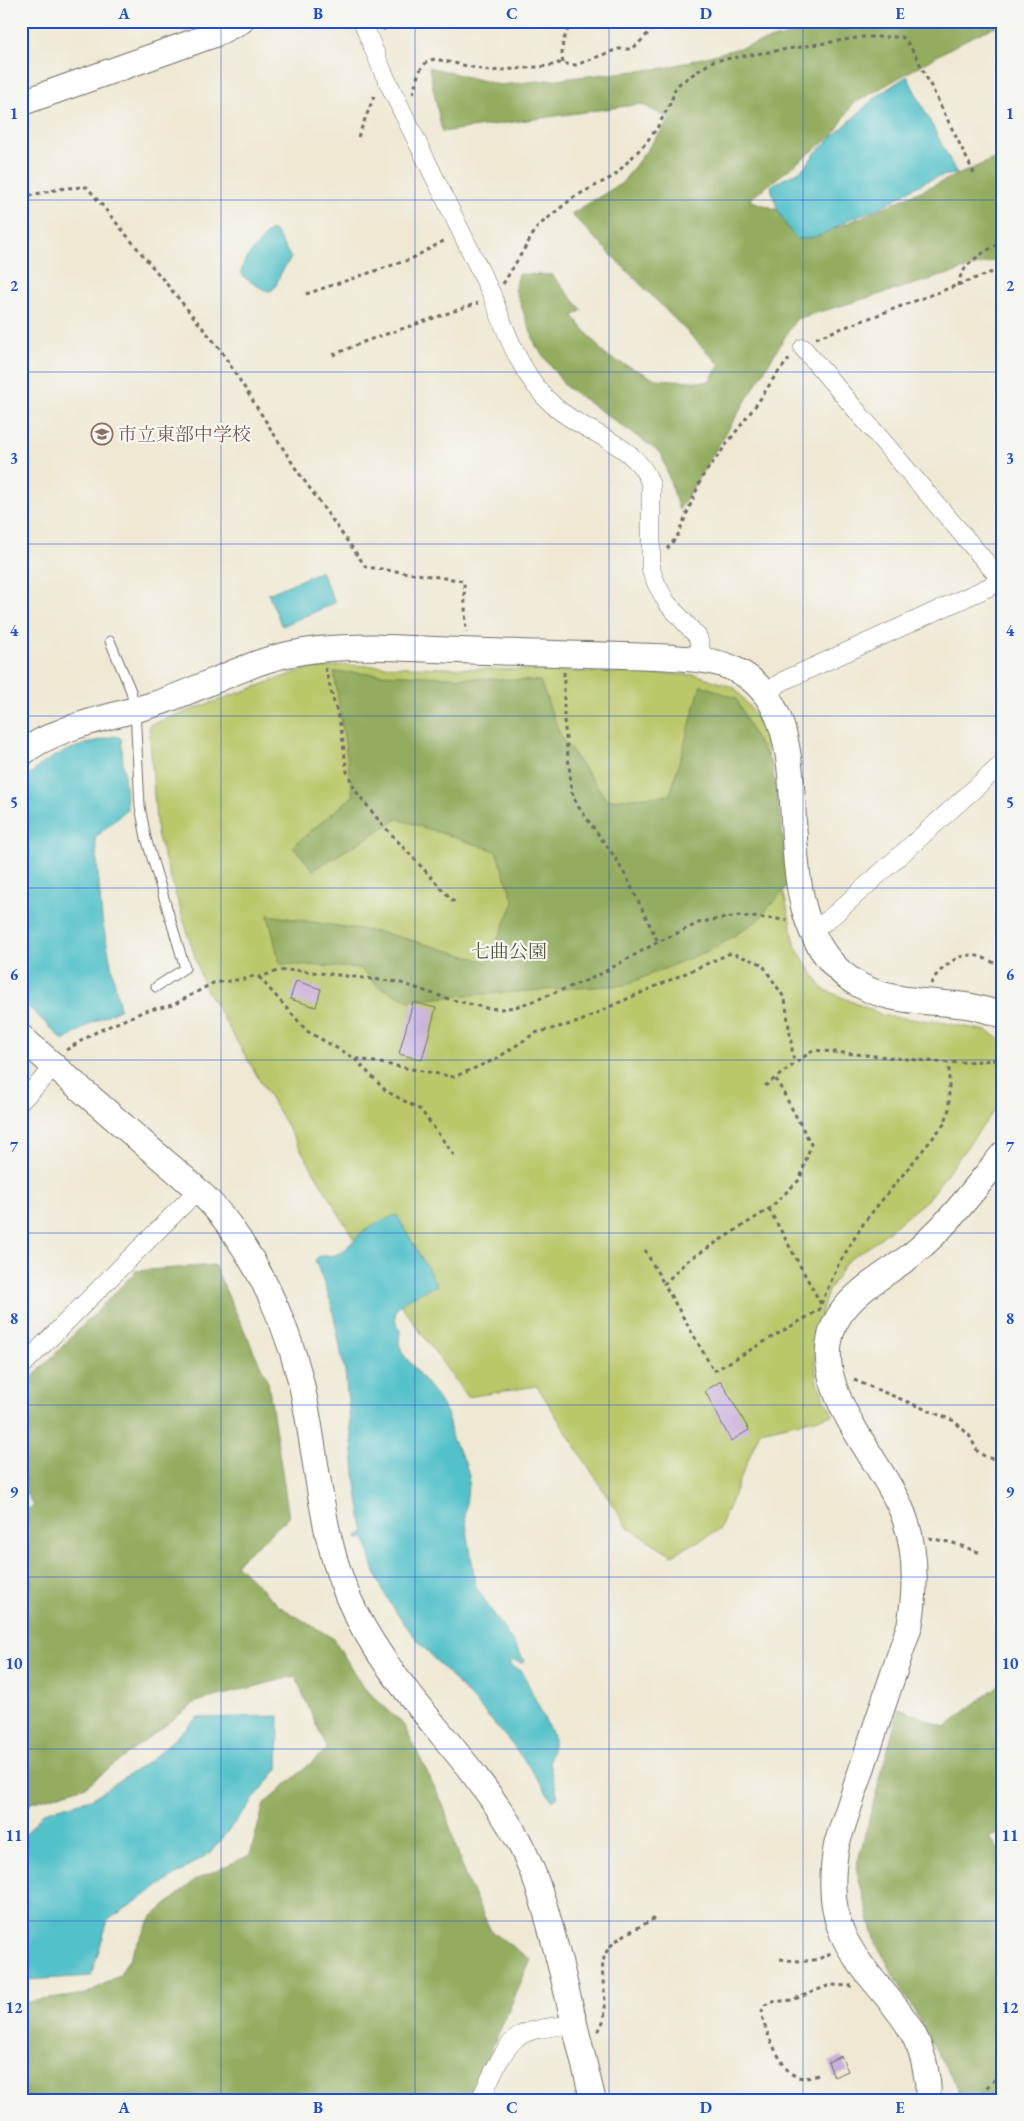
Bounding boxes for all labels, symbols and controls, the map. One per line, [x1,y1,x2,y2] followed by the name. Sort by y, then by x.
[117,3,130,24] text: A
[313,3,323,24] text: B
[506,3,518,24] text: C
[700,3,712,24] text: D
[895,3,905,24] text: E
[10,103,18,124] text: 1
[1006,103,1014,124] text: 1
[10,275,19,296] text: 2
[1006,275,1015,296] text: 2
[90,422,114,446] school or university icon: 市立東部中学校
[118,422,251,447] place label: 市立東部中学校
[10,448,18,469] text: 3
[1006,448,1014,469] text: 3
[10,620,19,641] text: 4
[1006,620,1015,641] text: 4
[10,792,18,813] text: 5
[1006,792,1014,813] text: 5
[471,939,547,964] park label: 七曲公園
[10,964,19,985] text: 6
[1006,964,1015,985] text: 6
[10,1136,19,1157] text: 7
[1006,1136,1015,1157] text: 7
[10,1308,18,1329] text: 8
[1006,1308,1014,1329] text: 8
[10,1481,19,1502] text: 9
[1006,1481,1015,1502] text: 9
[6,1653,23,1674] text: 10
[1002,1653,1019,1674] text: 10
[6,1825,22,1846] text: 11
[1002,1825,1018,1846] text: 11
[6,1997,23,2018] text: 12
[1002,1997,1019,2018] text: 12
[117,2097,130,2118] text: A
[313,2097,323,2118] text: B
[506,2097,518,2118] text: C
[700,2097,712,2118] text: D
[895,2097,905,2118] text: E

